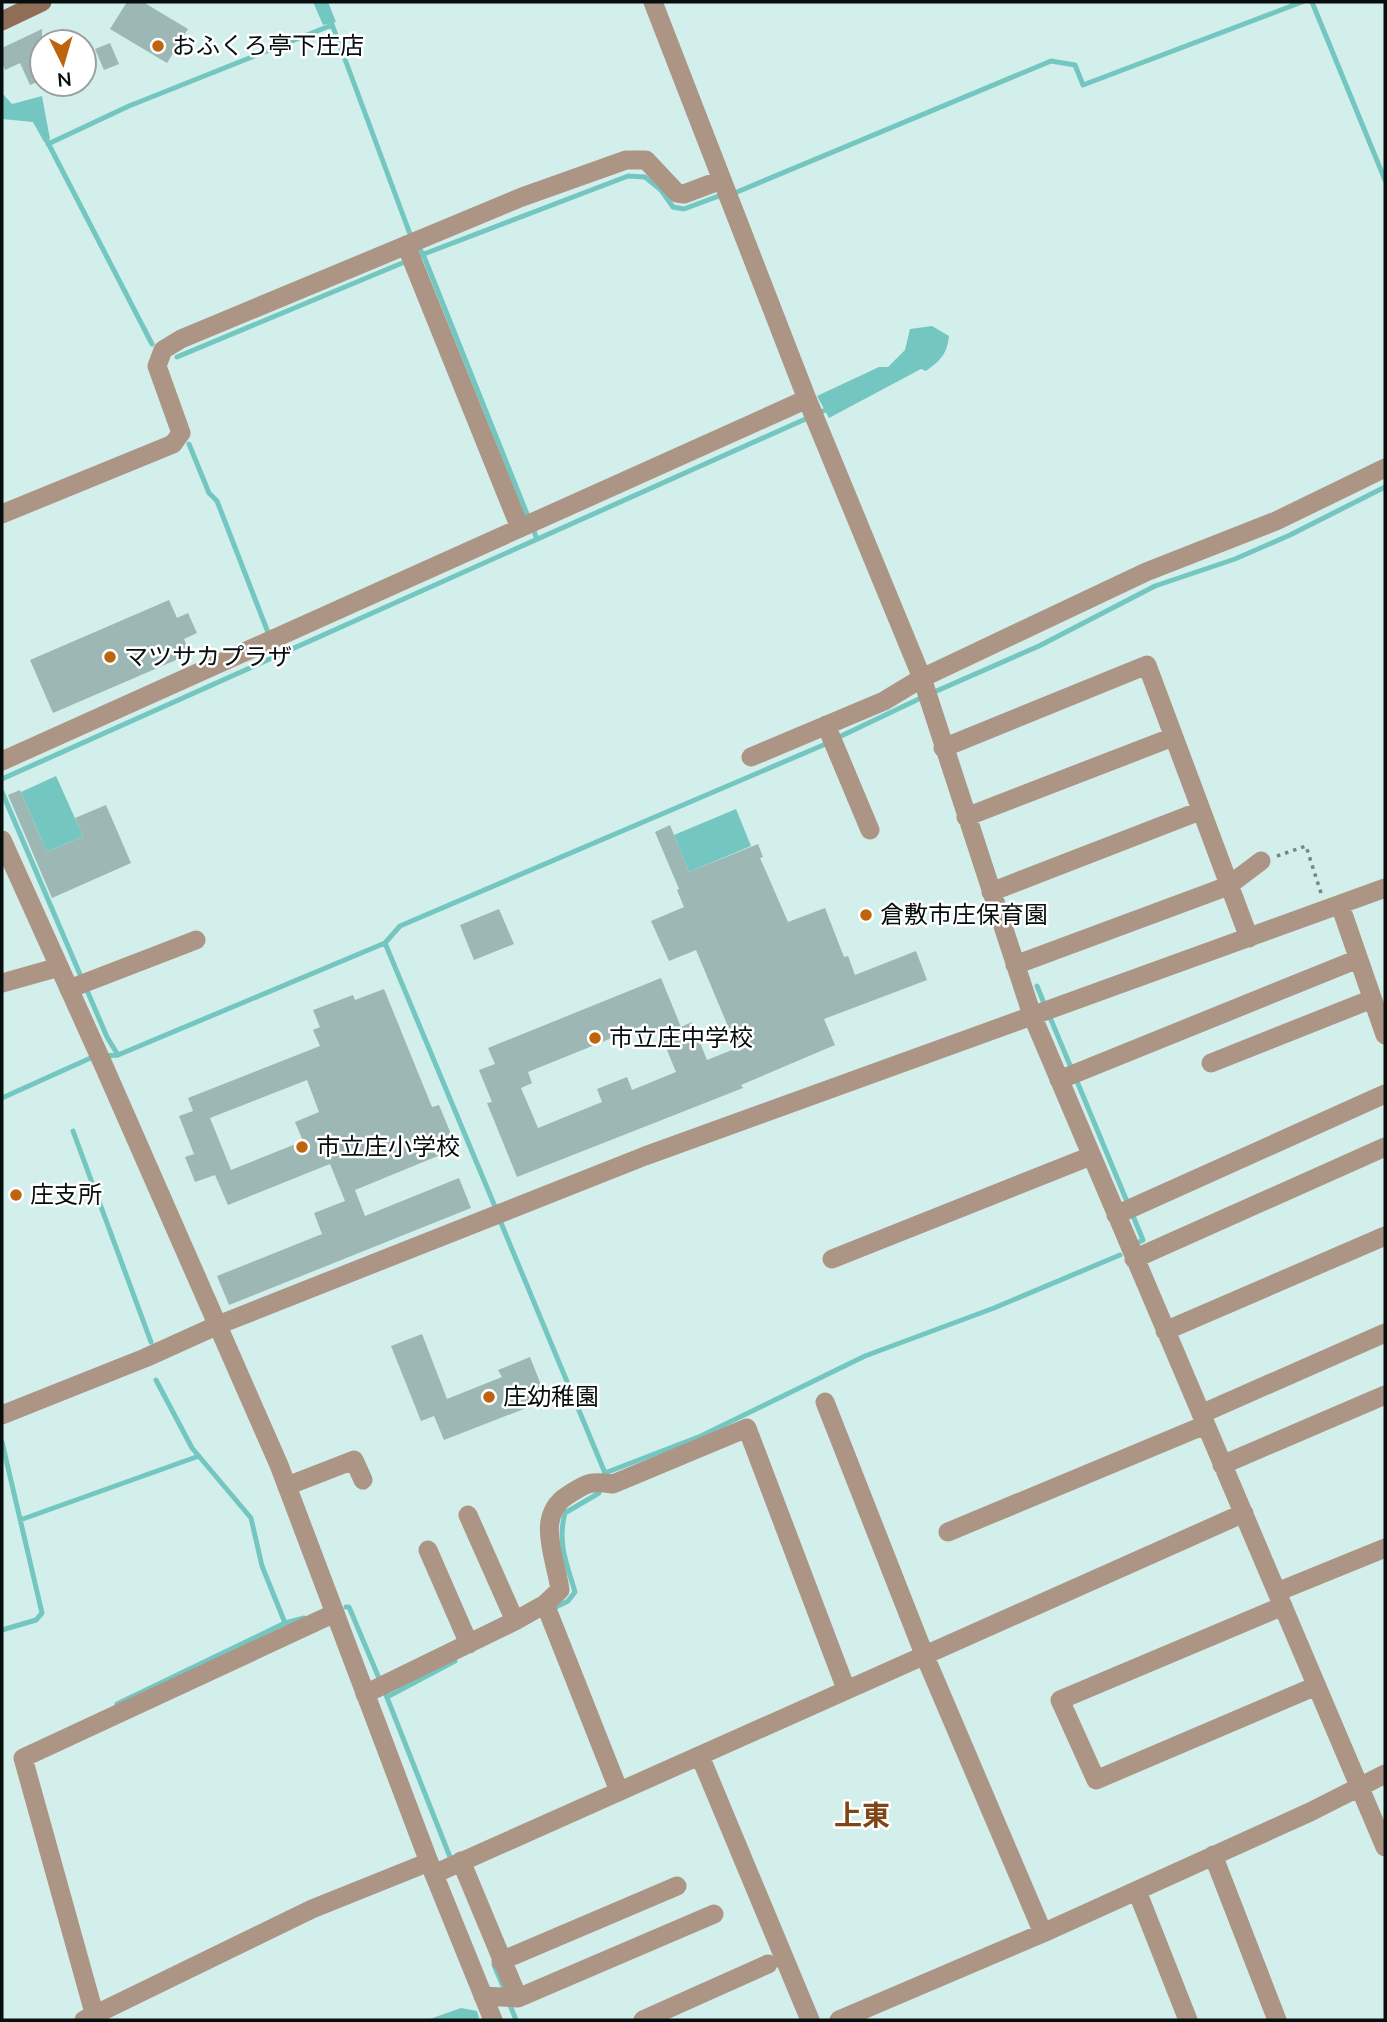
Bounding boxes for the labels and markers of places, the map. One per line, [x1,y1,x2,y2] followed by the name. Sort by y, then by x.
[172,30,364,60] place label: おふくろ亭下庄店
[150,38,166,54] marker: おふくろ亭下庄店
[124,641,292,671] place label: マツサカプラザ
[102,649,118,665] marker: マツサカプラザ
[880,899,1048,929] place label: 倉敷市庄保育園
[858,907,874,923] marker: 倉敷市庄保育園
[609,1022,753,1052] place label: 市立庄中学校
[587,1030,603,1046] marker: 市立庄中学校
[316,1131,460,1161] place label: 市立庄小学校
[294,1139,310,1155] marker: 市立庄小学校
[30,1179,102,1209] place label: 庄支所
[8,1187,24,1203] marker: 庄支所
[503,1381,599,1411] place label: 庄幼稚園
[481,1389,497,1405] marker: 庄幼稚園

